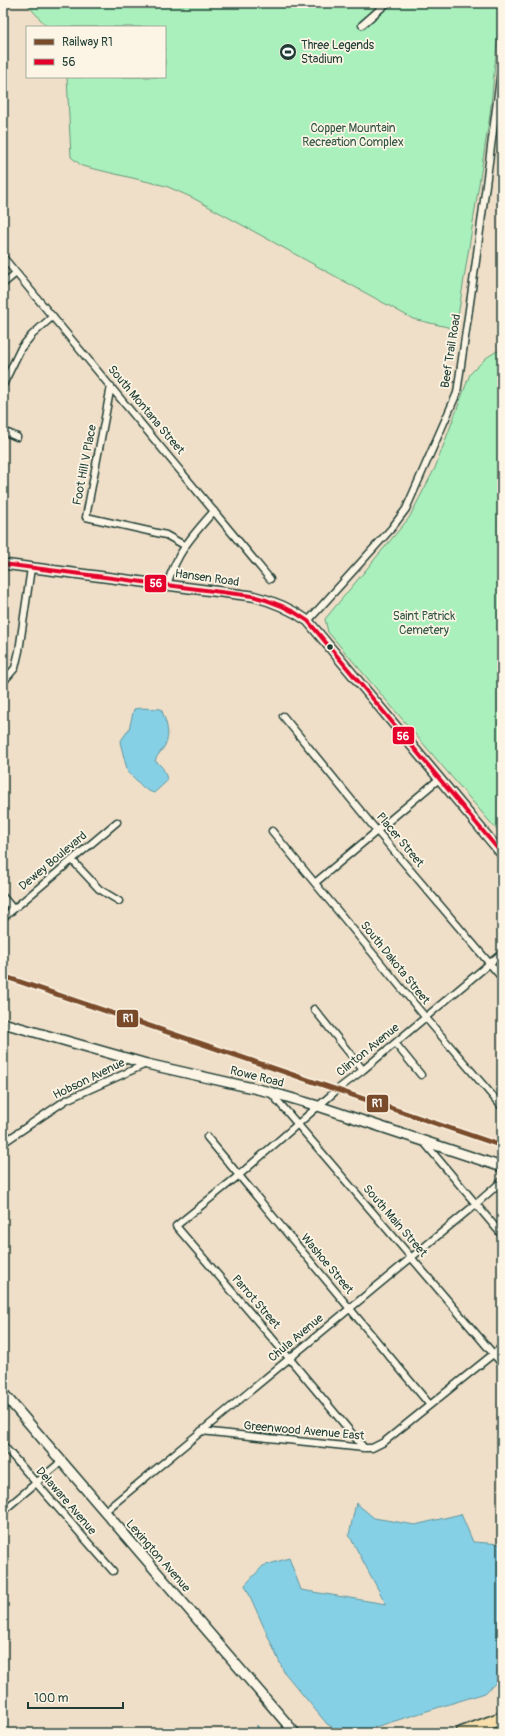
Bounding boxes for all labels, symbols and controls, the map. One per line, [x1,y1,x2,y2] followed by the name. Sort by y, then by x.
[26,26,166,78] legend
[62,35,113,50] text: Railway R1
[301,38,375,67] place label: Three Legends Stadium
[278,42,298,62] sports icon: Three Legends Stadium
[62,55,76,70] text: 56
[302,121,404,150] park label: Copper Mountain Recreation Complex
[438,313,464,389] street label: Beef Trail Road
[104,362,188,458] street label: South Montana Street
[70,423,100,507] street label: Foot Hill V Place
[174,566,240,590] street label: Hansen Road
[144,574,167,593] line badge: 56
[150,577,163,590] text: 56
[393,609,455,638] park label: Saint Patrick Cemetery
[325,642,335,652] unlabelled marker
[392,726,415,745] line badge: 56
[397,730,410,743] text: 56
[373,810,427,870] street label: Placer Street
[16,828,90,894] street label: Dewey Boulevard
[357,918,433,1008] street label: South Dakota Street
[116,1009,139,1028] line badge: R1
[123,1012,133,1025] text: R1
[334,1020,402,1080] street label: Clinton Avenue
[51,1055,127,1103] street label: Hobson Avenue
[229,1063,285,1091] street label: Rowe Road
[366,1094,389,1113] line badge: R1
[372,1097,382,1110] text: R1
[360,1182,431,1260] street label: South Main Street
[297,1231,357,1297] street label: Washoe Street
[229,1272,284,1332] street label: Parrot Street
[266,1311,327,1365] street label: Chula Avenue
[243,1418,365,1444] street label: Greenwood Avenue East
[32,1464,100,1538] street label: Delaware Avenue
[122,1517,194,1595] street label: Lexington Avenue
[28,1684,123,1710] scale bar
[34,1691,69,1706] text: 100 m

